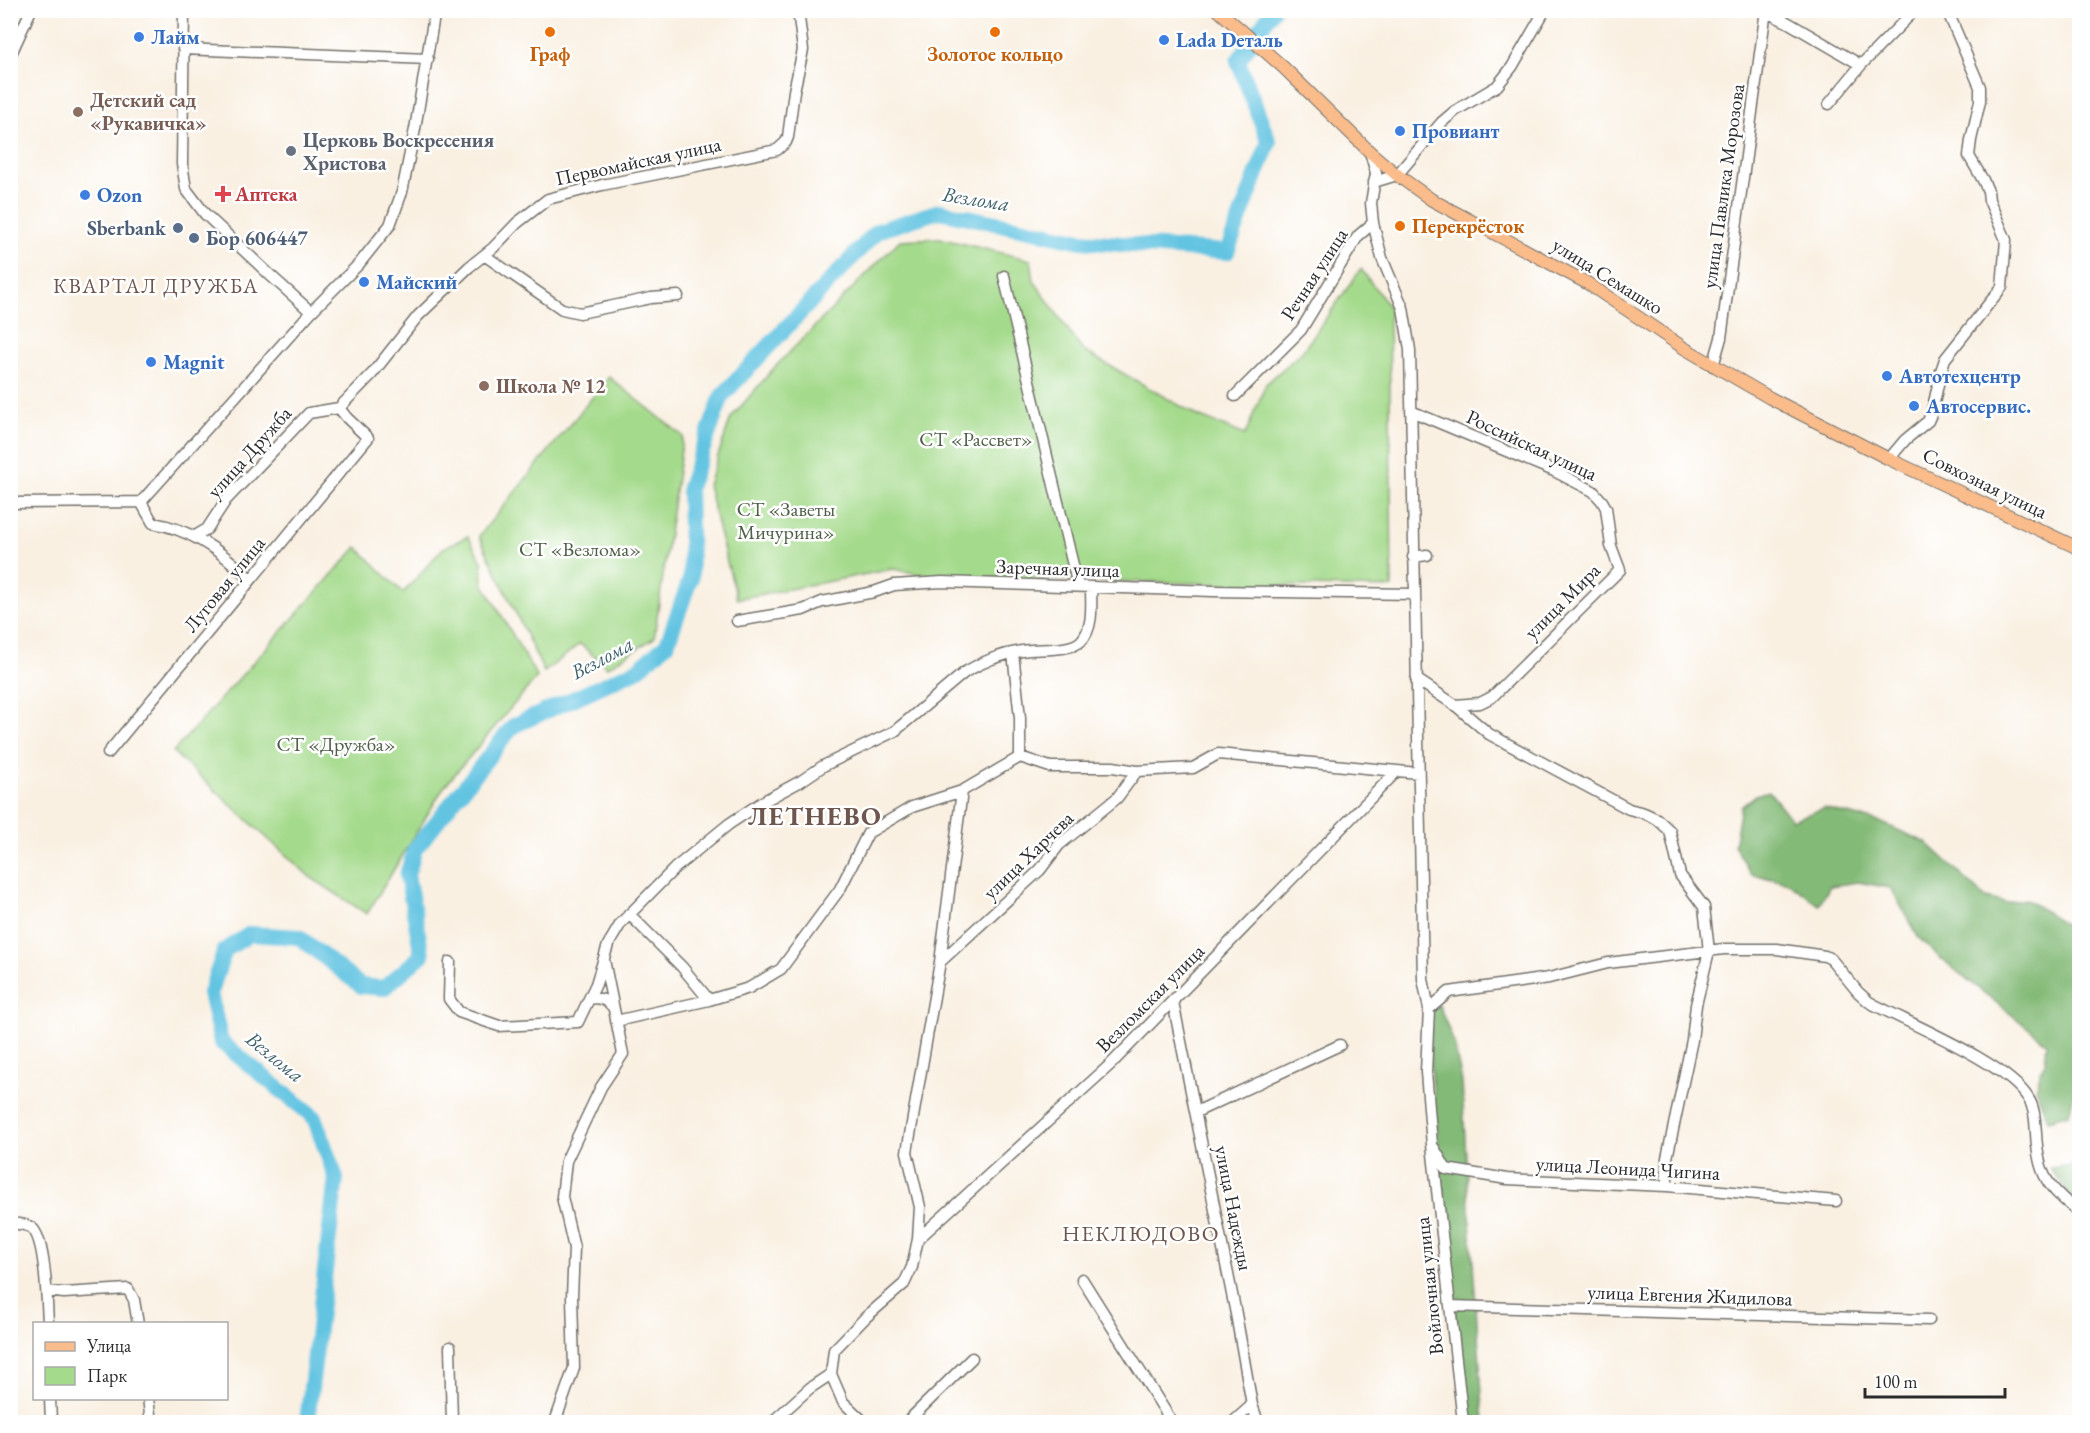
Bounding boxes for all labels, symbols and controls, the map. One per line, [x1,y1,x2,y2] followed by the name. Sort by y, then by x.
[151,24,200,50] place label: Лайм
[543,25,557,39] marker: Граф
[988,25,1002,39] marker: Золотое кольцо
[1176,27,1283,53] place label: Lada Dеталь
[132,30,146,44] marker: Лайм
[1157,33,1171,47] marker: Lada Dеталь
[530,41,570,67] place label: Граф
[927,41,1063,67] place label: Золотое кольцо
[1696,82,1750,290] street label: улица Павлика Морозова
[90,87,207,136] place label: Детский сад «Рукавичка»
[71,105,85,119] marker: Детский сад «Рукавичка»
[1412,118,1500,144] place label: Провиант
[1393,124,1407,138] marker: Провиант
[302,127,494,176] place label: Церковь Воскресения Христова
[553,131,723,191] street label: Первомайская улица
[284,144,298,158] marker: Церковь Воскресения Христова
[940,180,1011,217] water label: Везлома
[234,181,298,207] place label: Аптека
[97,182,142,208] place label: Ozon
[216,187,230,201] marker: Аптека
[78,188,92,202] marker: Ozon
[1412,213,1524,239] place label: Перекрёсток
[87,215,167,241] place label: Sberbank
[1393,219,1407,233] marker: Перекрёсток
[171,221,185,235] marker: Sberbank
[1275,223,1353,325] street label: Речная улица
[206,225,308,251] place label: Бор 606447
[187,231,201,245] marker: Бор 606447
[1548,232,1668,320] street label: улица Семашко
[376,269,457,295] place label: Майский
[53,272,259,299] district label: КВАРТАЛ ДРУЖБА
[357,275,371,289] marker: Майский
[163,349,225,375] place label: Magnit
[144,355,158,369] marker: Magnit
[1898,363,2021,389] place label: Автотехцентр
[1880,369,1894,383] marker: Автотехцентр
[496,373,606,399] place label: Школа № 12
[477,379,491,393] marker: Школа № 12
[1925,393,2031,419] place label: Автосервис.
[1907,399,1921,413] marker: Автосервис.
[201,401,297,503] street label: улица Дружба
[1462,403,1602,487] street label: Российская улица
[919,426,1033,452] park label: СТ «Рассвет»
[1918,442,2052,524] street label: Совхозная улица
[737,496,835,545] park label: СТ «Заветы Мичурина»
[177,531,271,637] street label: Луговая улица
[519,536,641,562] park label: СТ «Везлома»
[996,553,1120,583] street label: Заречная улица
[1518,557,1606,645] street label: улица Мира
[565,630,638,686] water label: Везлома
[276,731,396,757] park label: СТ «Дружба»
[748,799,882,833] district label: ЛЕТНЕВО
[977,805,1079,905] street label: улица Харчева
[1090,938,1210,1058] street label: Везломская улица
[240,1024,310,1088] water label: Везлома
[1209,1143,1259,1273] street label: улица Надежды
[1535,1150,1721,1186] street label: улица Леонида Чигина
[1409,1216,1449,1356] street label: Войлочная улица
[1062,1219,1220,1248] district label: НЕКЛЮДОВО
[1587,1278,1793,1312] street label: улица Евгения Жидилова
[33,1322,228,1400] legend
[86,1334,132,1357] text: Улица
[1865,1361,2004,1399] scale bar
[87,1364,127,1387] text: Парк
[1874,1370,1918,1393] text: 100 m

